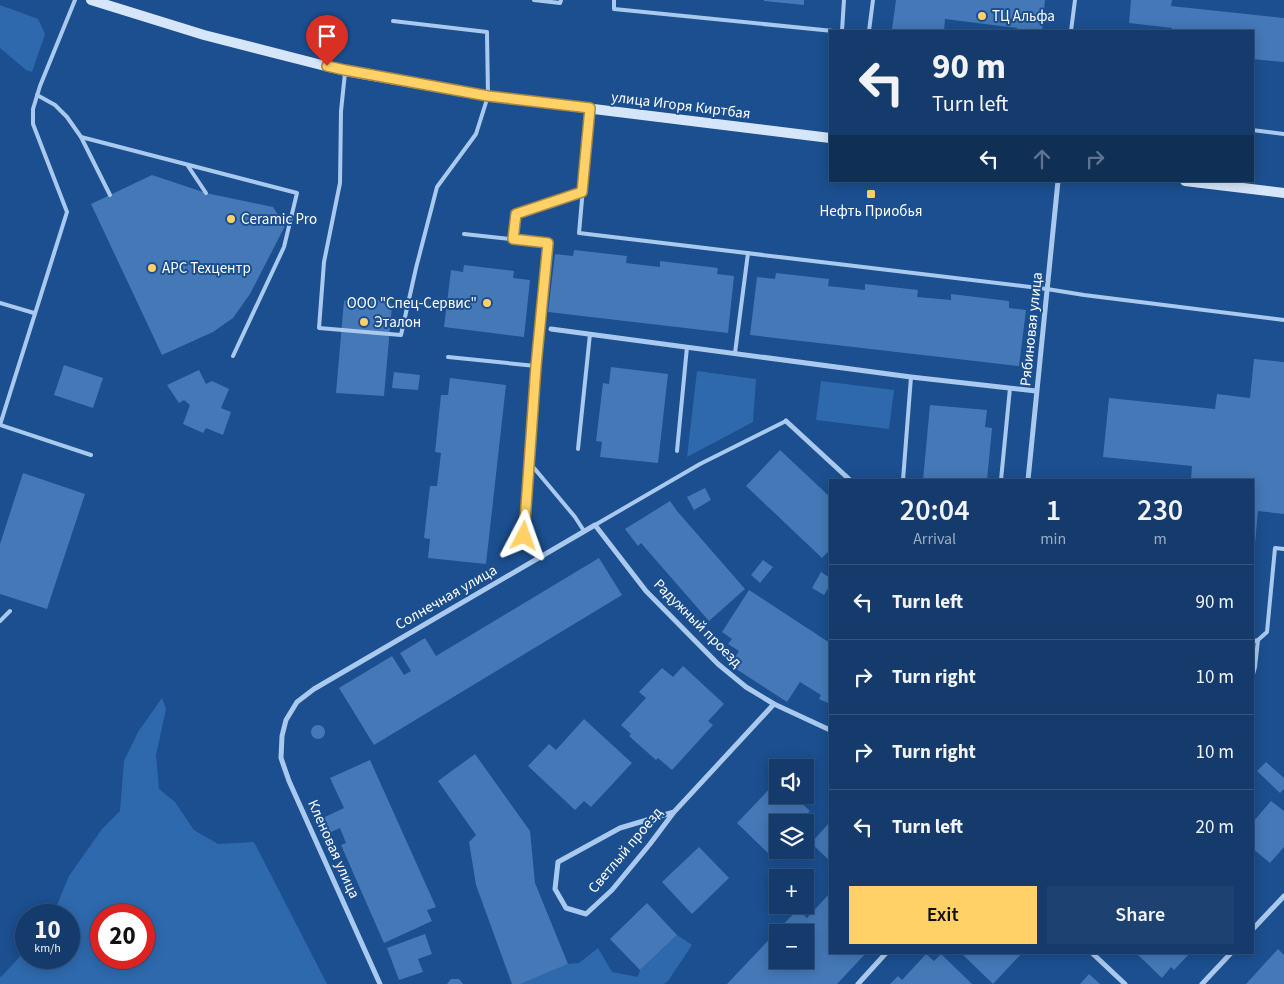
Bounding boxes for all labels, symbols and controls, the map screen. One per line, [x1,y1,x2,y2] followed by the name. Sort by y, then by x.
[992,6,1055,27] place label: ТЦ Альфа
[976,10,988,22] marker: ТЦ Альфа
[306,15,348,66] pin
[313,22,341,50] icon: arrive
[932,42,1006,92] text: 90 m
[849,50,914,115] icon: left
[610,87,752,124] street label: улица Игоря Киртбая
[932,88,1008,120] text: Turn left
[975,145,1003,173] icon: left
[1028,145,1056,173] icon: ahead
[1081,145,1109,173] icon: right
[865,188,877,200] marker: Нефть Приобья
[820,201,922,222] place label: Нефть Приобья
[241,209,317,230] place label: Ceramic Pro
[225,213,237,225] marker: Ceramic Pro
[162,258,251,279] place label: АРС Техцентр
[146,262,158,274] marker: АРС Техцентр
[1015,271,1048,387] street label: Рябиновая улица
[347,293,477,314] place label: ООО "Спец-Сервис"
[481,297,493,309] marker: ООО "Спец-Сервис"
[374,312,421,333] place label: Эталон
[358,316,370,328] marker: Эталон
[900,489,970,532] text: 20:04
[1046,489,1061,532] text: 1
[1137,489,1183,532] text: 230
[497,509,549,561] position arrow
[913,528,956,550] text: Arrival
[1040,528,1066,550] text: min
[1154,528,1167,550] text: m
[392,560,501,635] street label: Солнечная улица
[649,574,747,672] street label: Радужный проезд
[849,588,877,616] icon: left
[892,589,963,616] text: Turn left
[1196,589,1234,616] text: 90 m
[849,663,877,691] icon: right
[892,664,976,691] text: Turn right
[1196,664,1234,691] text: 10 m
[849,738,877,766] icon: right
[892,739,976,766] text: Turn right
[1196,739,1234,766] text: 10 m
[769,759,814,969] map controls
[769,759,814,804] button: sound
[302,796,365,902] street label: Кленовая улица
[583,803,668,898] street label: Светлый проезд
[849,813,877,841] icon: left
[769,814,814,859] button: layers
[892,814,963,841] text: Turn left
[1196,814,1234,841] text: 20 m
[769,869,814,914] button: +
[849,886,1037,944] button: Exit
[1047,886,1234,944] button: Share
[90,904,155,969] speed limit sign: 20
[34,912,61,948] text: 10
[769,924,814,969] button: −
[34,940,61,957] text: km/h

